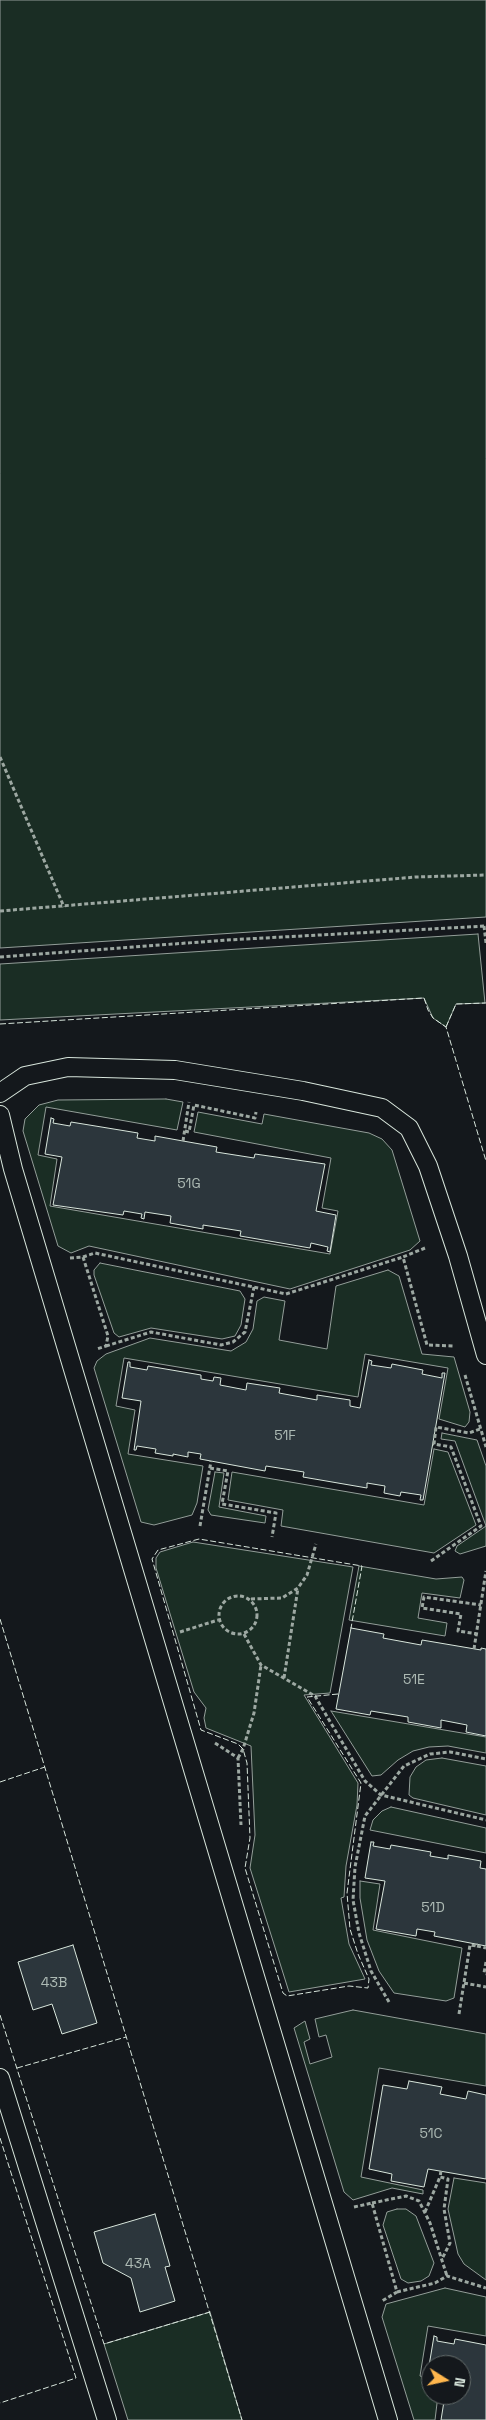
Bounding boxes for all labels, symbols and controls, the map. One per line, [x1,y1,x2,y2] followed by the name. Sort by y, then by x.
[177,1176,201,1192] house number: 51G
[274,1428,296,1444] house number: 51F
[403,1672,425,1688] house number: 51E
[421,1900,445,1916] house number: 51D
[41,1975,67,1991] house number: 43B
[419,2126,443,2142] house number: 51C
[125,2256,151,2272] house number: 43A
[421,2355,471,2405] north arrow
[450,2376,469,2389] text: N

